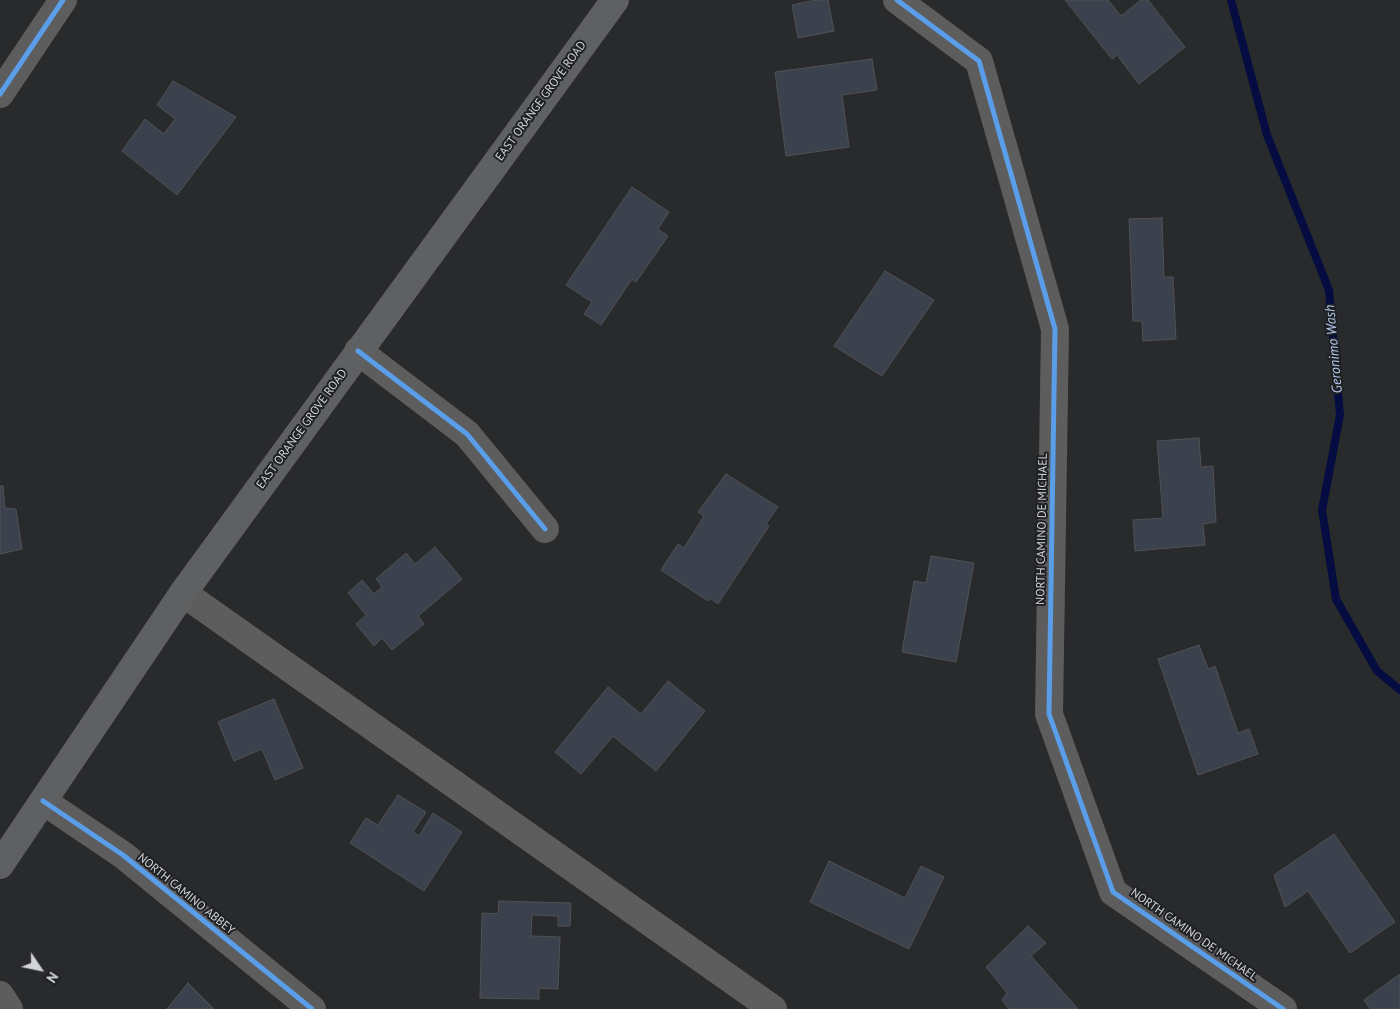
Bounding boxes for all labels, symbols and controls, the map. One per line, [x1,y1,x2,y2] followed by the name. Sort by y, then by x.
[493,38,589,164] street label: EAST ORANGE GROVE ROAD
[1322,304,1346,394] water label: Geronimo Wash
[254,366,350,492] street label: EAST ORANGE GROVE ROAD
[1033,453,1051,605] street label: NORTH CAMINO DE MICHAEL
[135,850,237,938] street label: NORTH CAMINO ABBEY
[1128,886,1260,984] street label: NORTH CAMINO DE MICHAEL
[15,944,65,994] north arrow
[42,969,62,986] text: N

